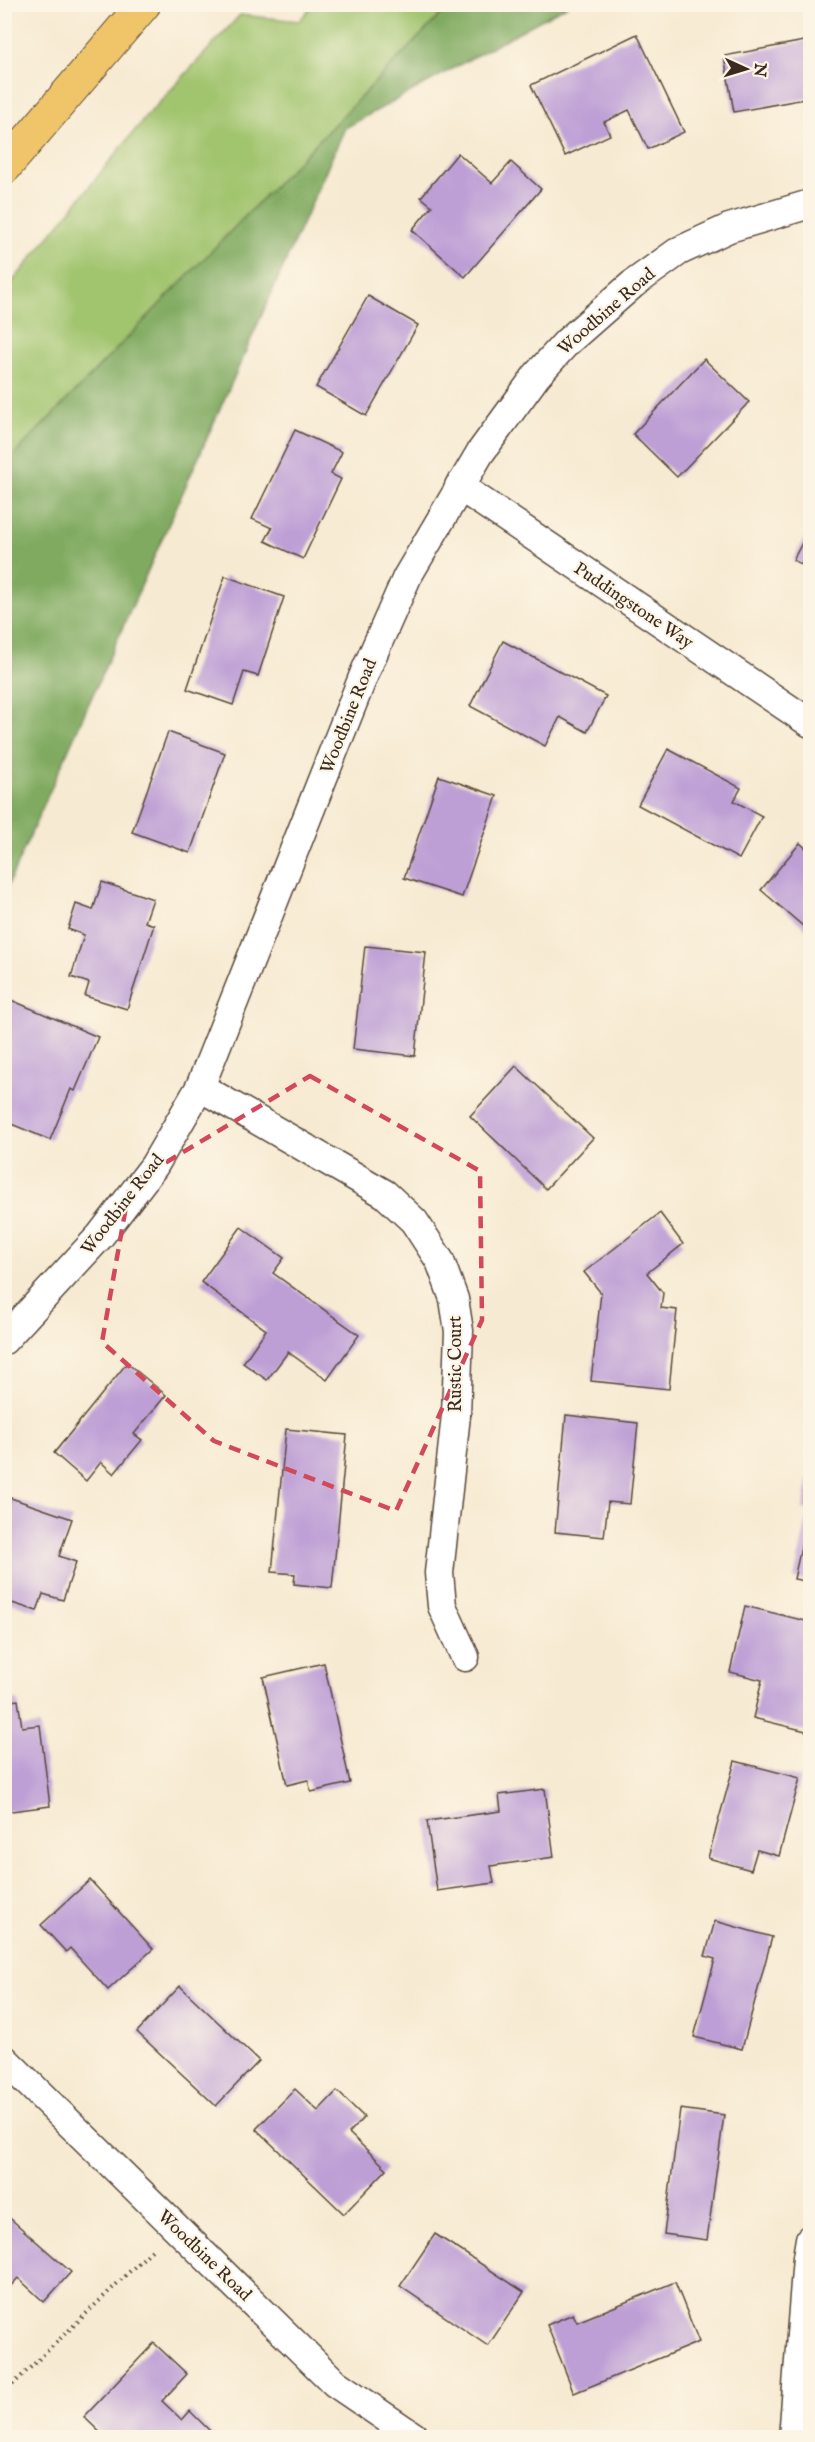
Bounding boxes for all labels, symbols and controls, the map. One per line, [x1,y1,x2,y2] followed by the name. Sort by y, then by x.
[716,39,776,99] north arrow
[748,61,769,78] text: N
[553,263,661,361] street label: Woodbine Road
[569,558,698,655] street label: Puddingstone Way
[316,655,383,777] street label: Woodbine Road
[77,1149,170,1260] street label: Woodbine Road
[445,1316,468,1412] street label: Rustic Court
[152,2205,256,2307] street label: Woodbine Road

